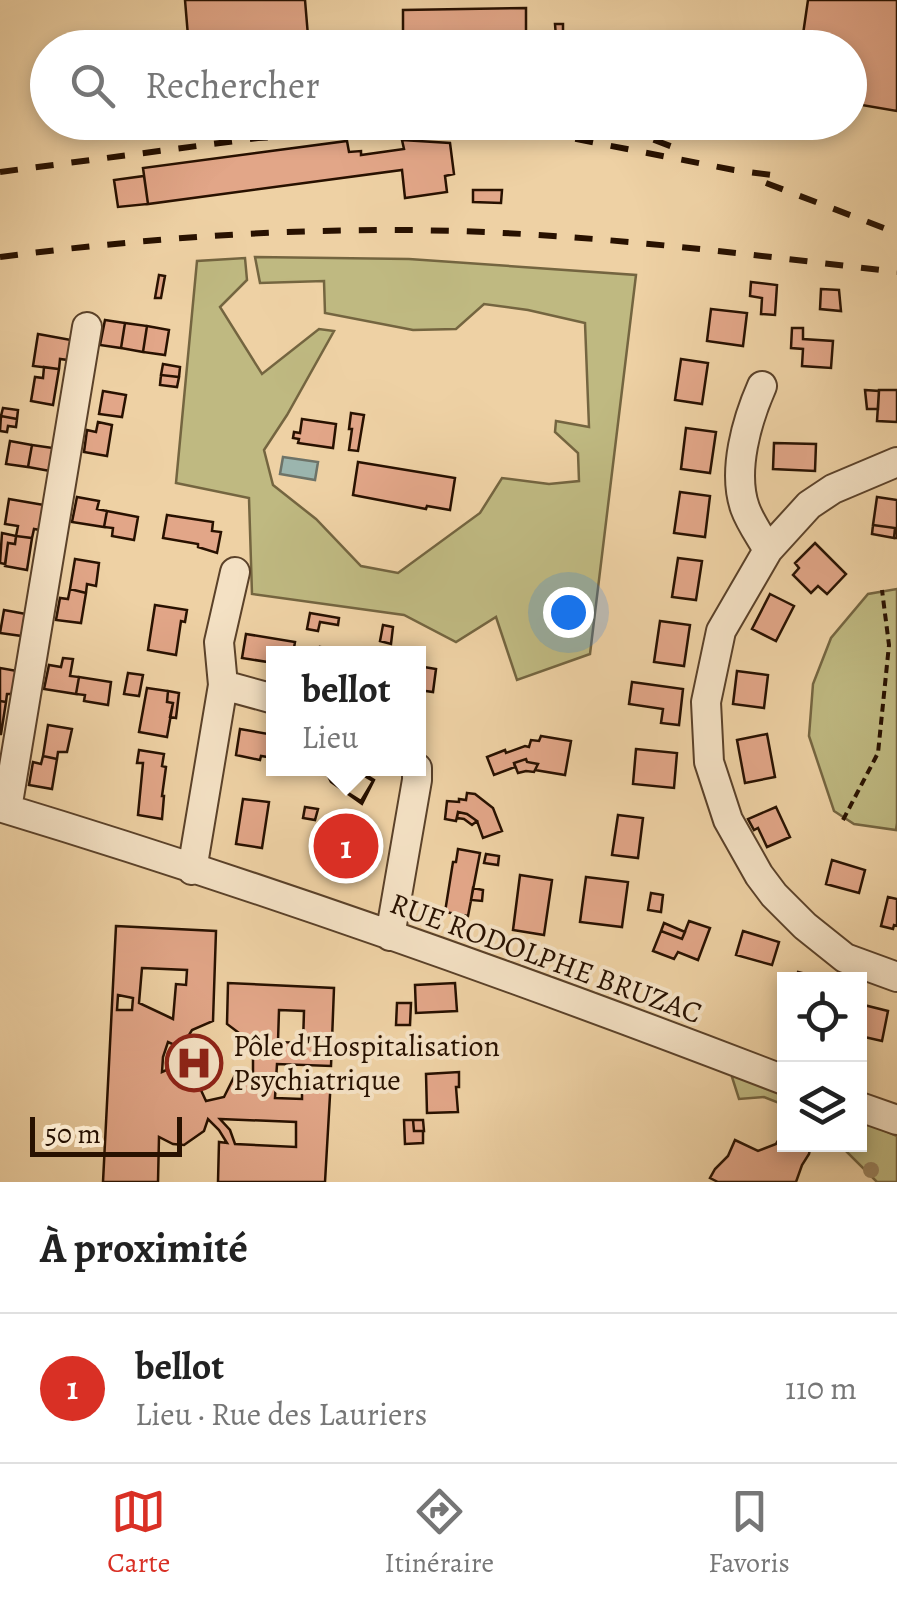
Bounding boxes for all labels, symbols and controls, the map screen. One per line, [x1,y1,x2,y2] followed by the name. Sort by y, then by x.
[30,30,867,140] search box
[65,58,120,113] icon: search
[145,59,320,111] text: Rechercher
[543,587,594,638] your location
[266,646,426,776] popup
[301,663,391,715] text: bellot
[301,715,358,759] text: Lieu
[314,808,378,884] pin: 1
[385,883,707,1033] street label: RUE RODOLPHE BRUZAC
[777,972,867,1152] map controls
[777,972,867,1062] button: locate
[233,1026,500,1100] place label: Pôle d'Hospitalisation Psychiatrique
[164,1033,224,1093] hospital icon: Pôle d'Hospitalisation Psychiatrique
[777,1062,867,1152] button: layers
[30,1112,182,1156] scale bar
[45,1115,101,1153] text: 50 m
[40,1219,248,1276] text: À proximité
[135,1340,224,1392] text: bellot
[67,1366,78,1410] text: 1
[785,1366,857,1410] text: 110 m
[135,1392,427,1436] text: Lieu · Rue des Lauriers
[107,1484,170,1582] tab: Carte
[385,1484,494,1582] tab: Itinéraire
[708,1484,790,1582] tab: Favoris

